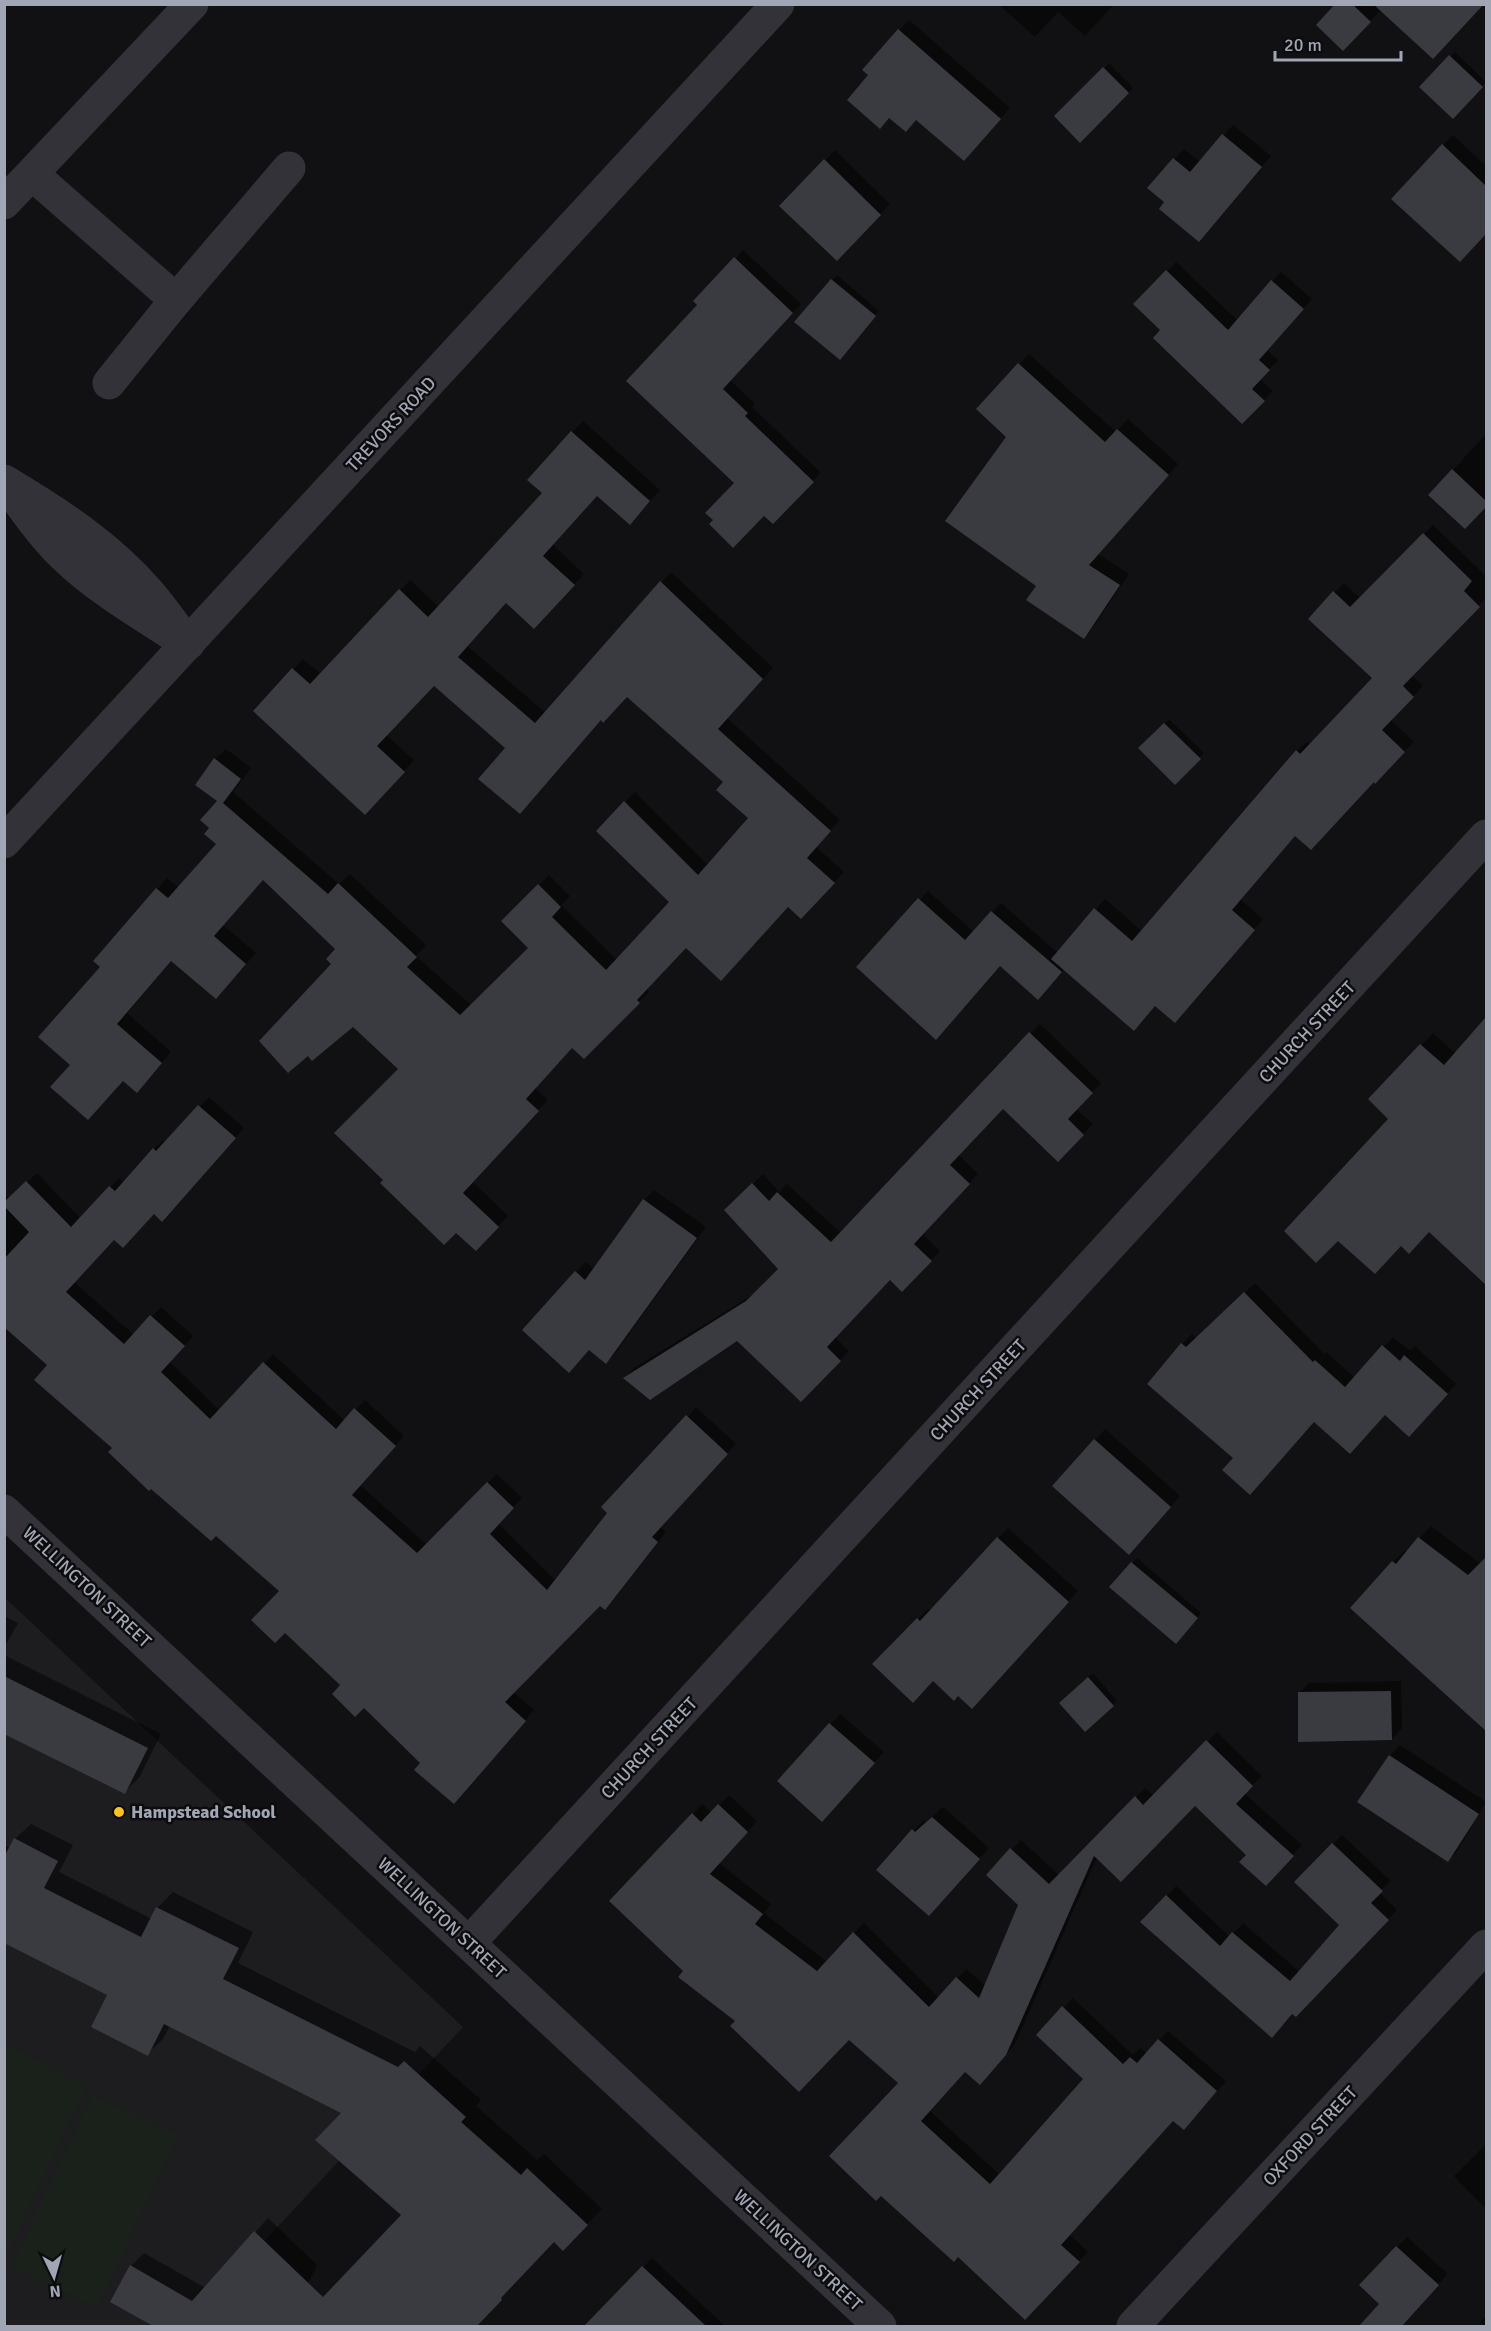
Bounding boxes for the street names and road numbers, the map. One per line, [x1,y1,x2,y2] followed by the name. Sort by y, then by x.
[342,372,440,476] street label: TREVORS ROAD
[1254,977,1360,1087] street label: CHURCH STREET
[925,1335,1031,1445] street label: CHURCH STREET
[18,1522,156,1652] street label: WELLINGTON STREET
[596,1693,702,1803] street label: CHURCH STREET
[373,1853,511,1983] street label: WELLINGTON STREET
[1258,2082,1362,2190] street label: OXFORD STREET
[729,2185,867,2315] street label: WELLINGTON STREET

